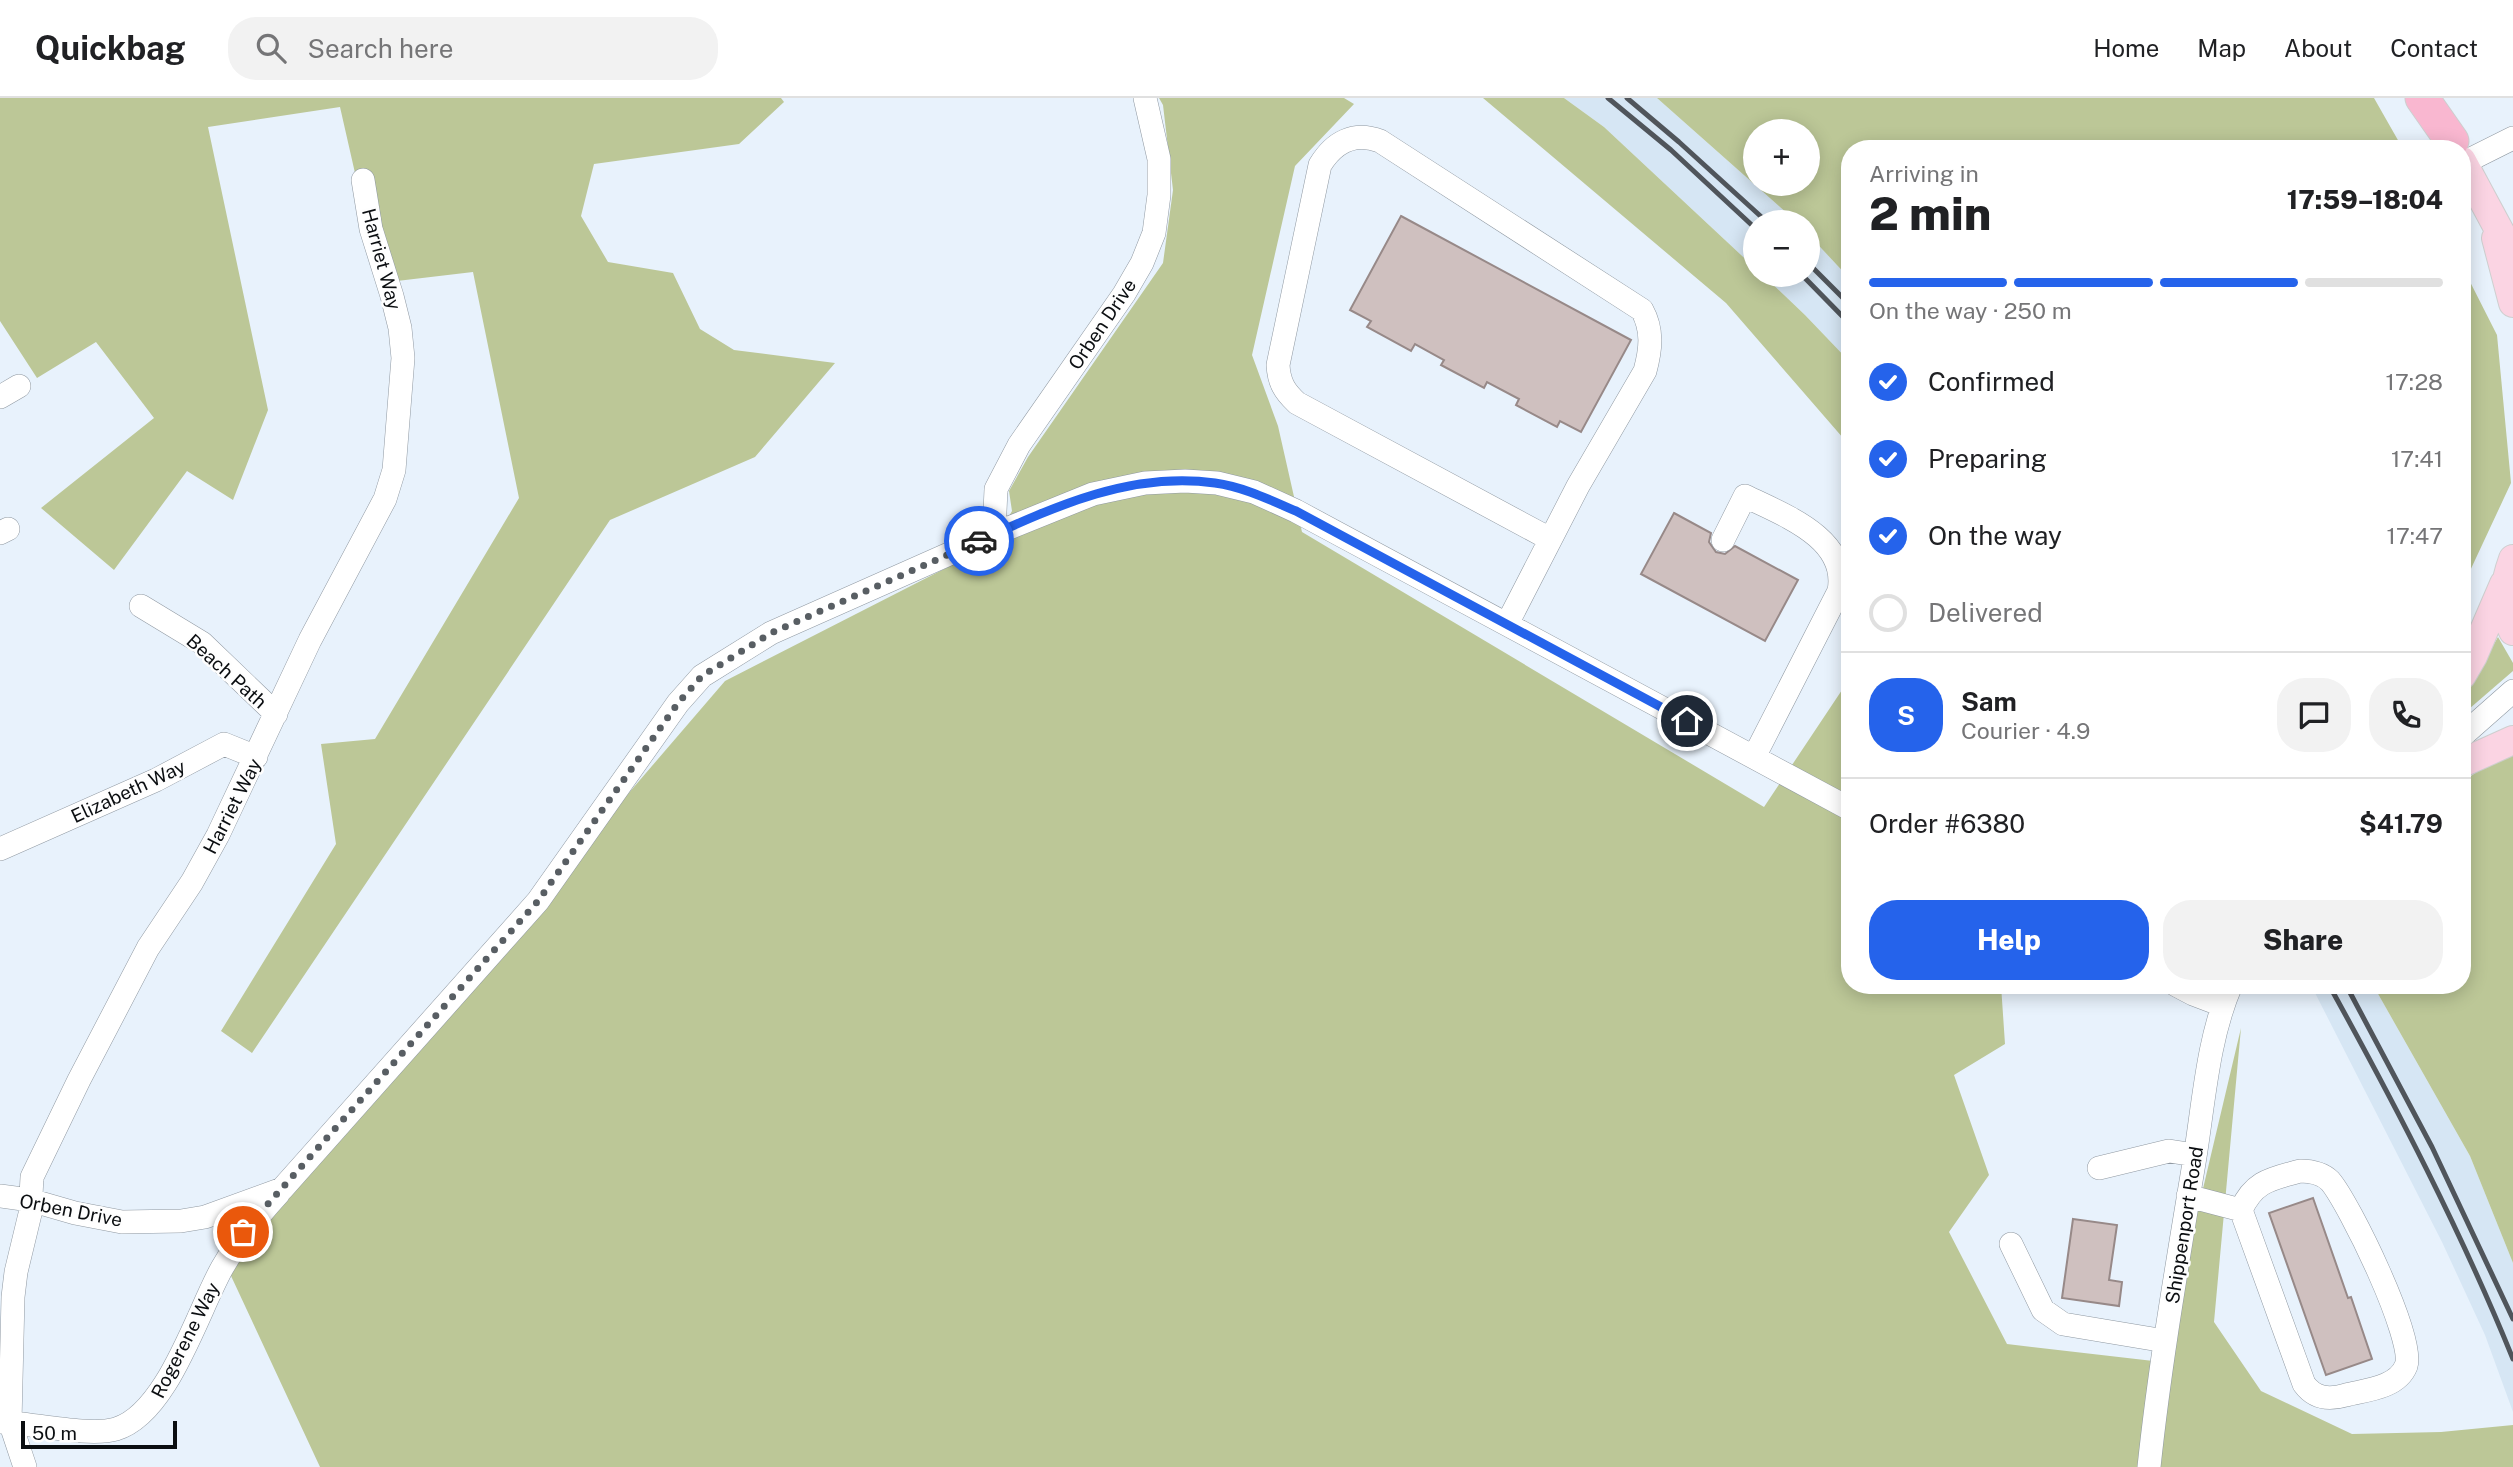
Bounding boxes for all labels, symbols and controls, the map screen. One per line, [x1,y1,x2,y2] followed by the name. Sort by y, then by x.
[228,17,718,80] search box
[35,29,186,67] text: Quickbag
[252,29,290,67] icon: search
[308,33,454,64] text: Search here
[2093,34,2159,62] text: Home
[2197,34,2246,62] text: Map
[2284,34,2352,62] text: About
[2390,34,2478,62] text: Contact
[1743,119,1820,287] map controls
[1743,119,1820,196] button: +
[1869,160,1979,187] text: Arriving in
[2287,184,2443,215] text: 17:59–18:04
[1869,186,1991,240] text: 2 min
[358,206,406,312] street label: Harriet Way
[1743,210,1820,287] button: −
[1064,275,1140,373] street label: Orben Drive
[1869,297,2072,324] text: On the way · 250 m
[1869,363,1907,401] icon: check
[1928,366,2055,397] text: Confirmed
[2386,368,2443,395] text: 17:28
[1869,440,1907,478] icon: check
[1928,443,2047,474] text: Preparing
[2391,445,2443,472] text: 17:41
[944,506,1014,576] courier
[1869,517,1907,555] icon: check
[1928,520,2062,551] text: On the way
[960,522,998,560] icon: car
[2387,522,2443,549] text: 17:47
[1928,597,2043,628] text: Delivered
[182,629,272,713] street label: Beach Path
[2277,678,2351,752] button: chat
[2369,678,2443,752] button: phone
[1961,686,2017,717] text: Sam
[1657,691,1717,751] pin
[1897,700,1915,731] text: S
[1668,702,1706,740] icon: home
[1961,717,2090,744] text: Courier · 4.9
[67,755,189,827] street label: Elizabeth Way
[199,755,265,857] street label: Harriet Way
[1869,808,2025,839] text: Order #6380
[2359,808,2443,839] text: $41.79
[1869,900,2149,980] button: Help
[2163,900,2443,980] button: Share
[2161,1145,2207,1305] street label: Shippenport Road
[18,1189,124,1231] street label: Orben Drive
[213,1202,273,1262] pin
[224,1213,262,1251] icon: bag
[146,1278,224,1402] street label: Rogerene Way
[21,1418,177,1450] scale bar
[32,1422,77,1444] text: 50 m

